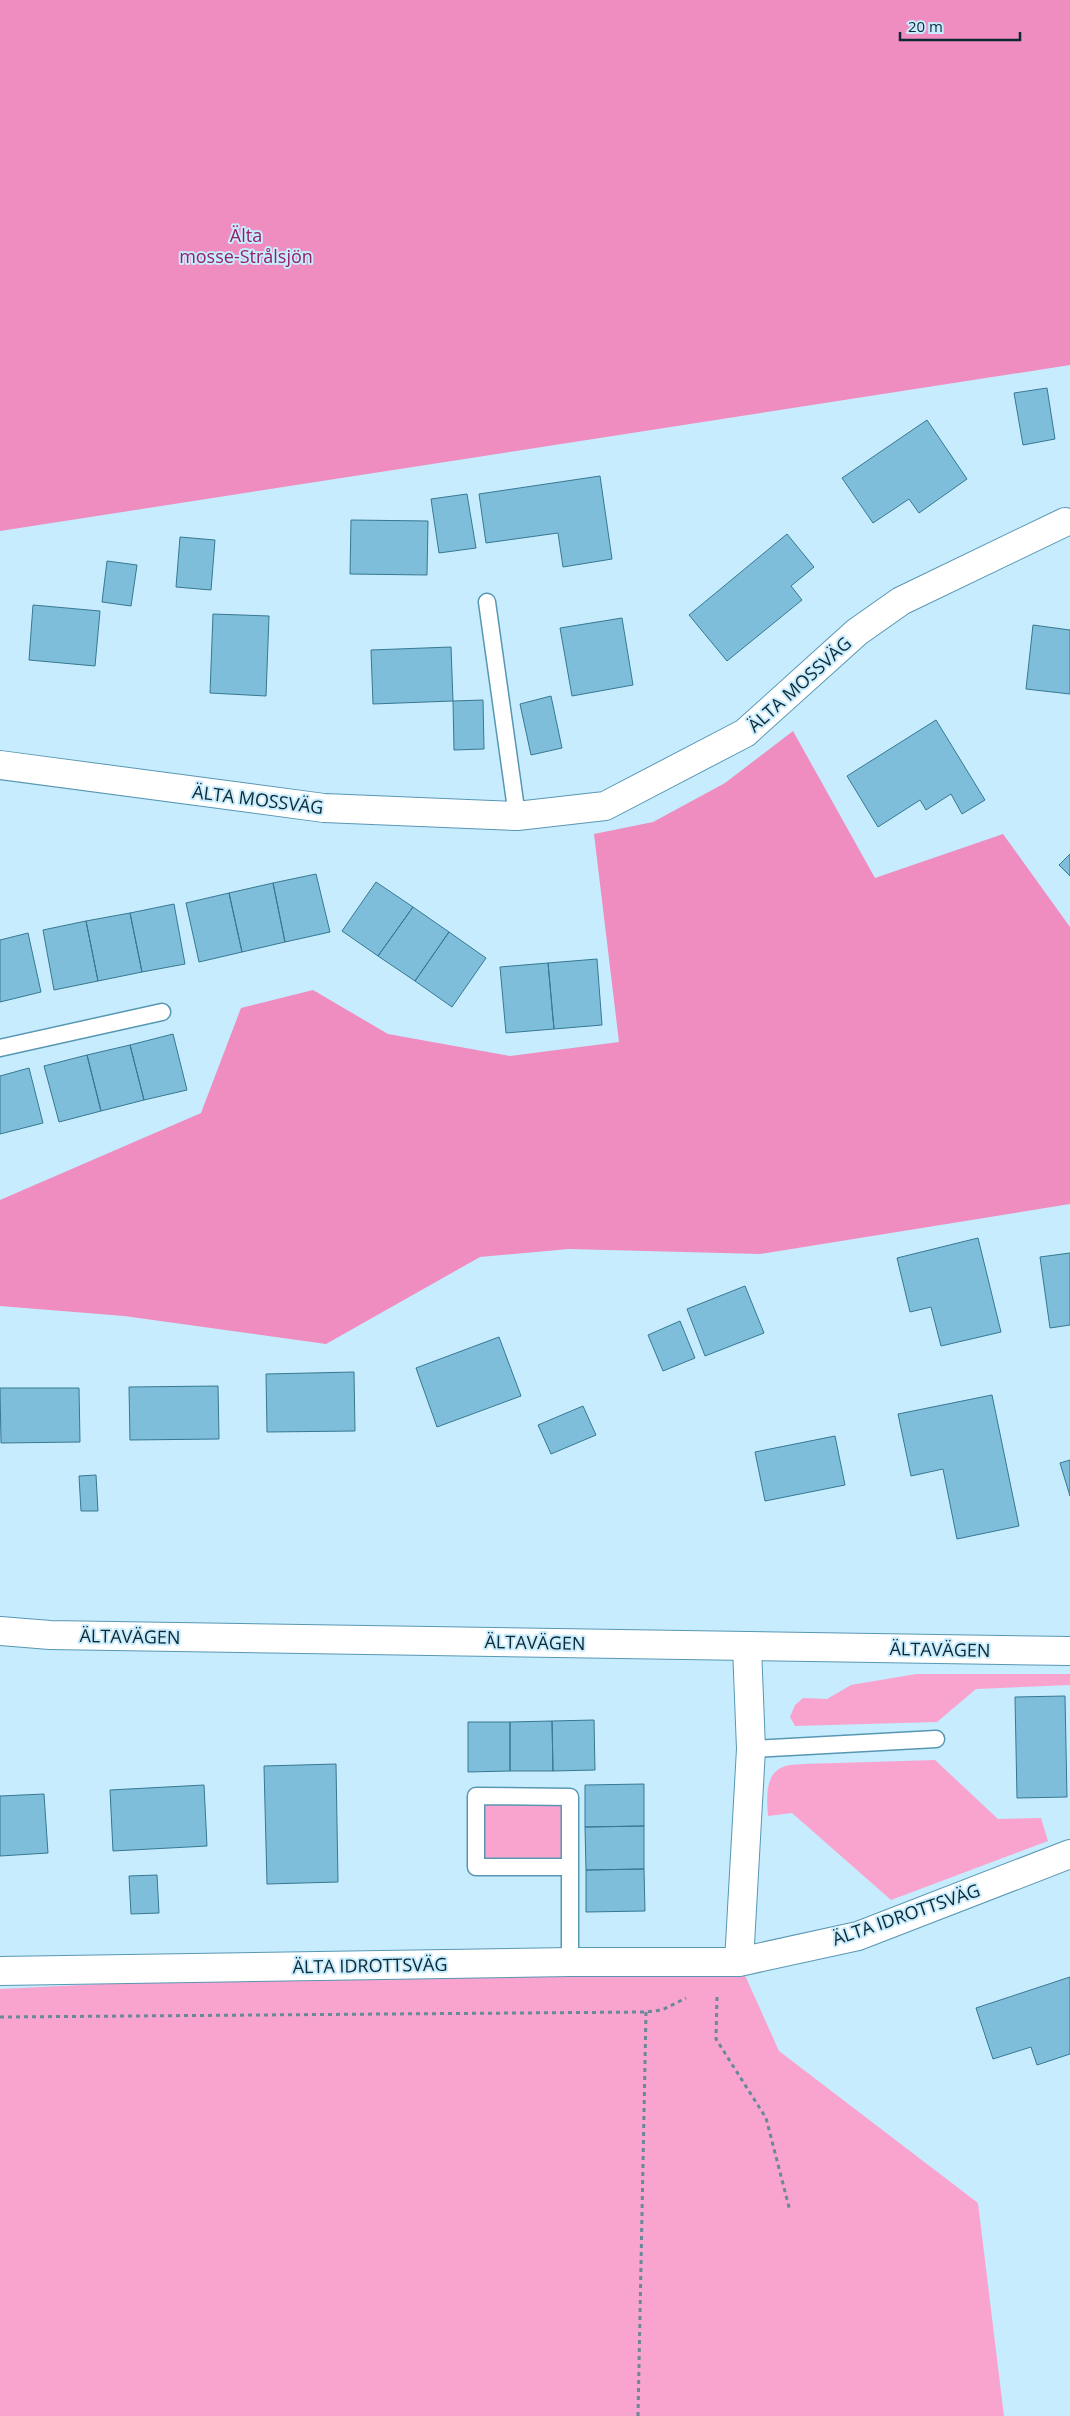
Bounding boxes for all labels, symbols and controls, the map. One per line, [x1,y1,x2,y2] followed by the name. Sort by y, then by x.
[900,10,1020,42] scale bar
[908,16,943,36] text: 20 m
[179,223,313,268] park label: Älta mosse-Strålsjön
[742,631,856,737] street label: ÄLTA MOSSVÄG
[191,779,325,819] street label: ÄLTA MOSSVÄG
[79,1623,181,1649] street label: ÄLTAVÄGEN
[484,1629,586,1655] street label: ÄLTAVÄGEN
[889,1636,991,1662] street label: ÄLTAVÄGEN
[829,1877,983,1951] street label: ÄLTA IDROTTSVÄG
[292,1952,448,1978] street label: ÄLTA IDROTTSVÄG

